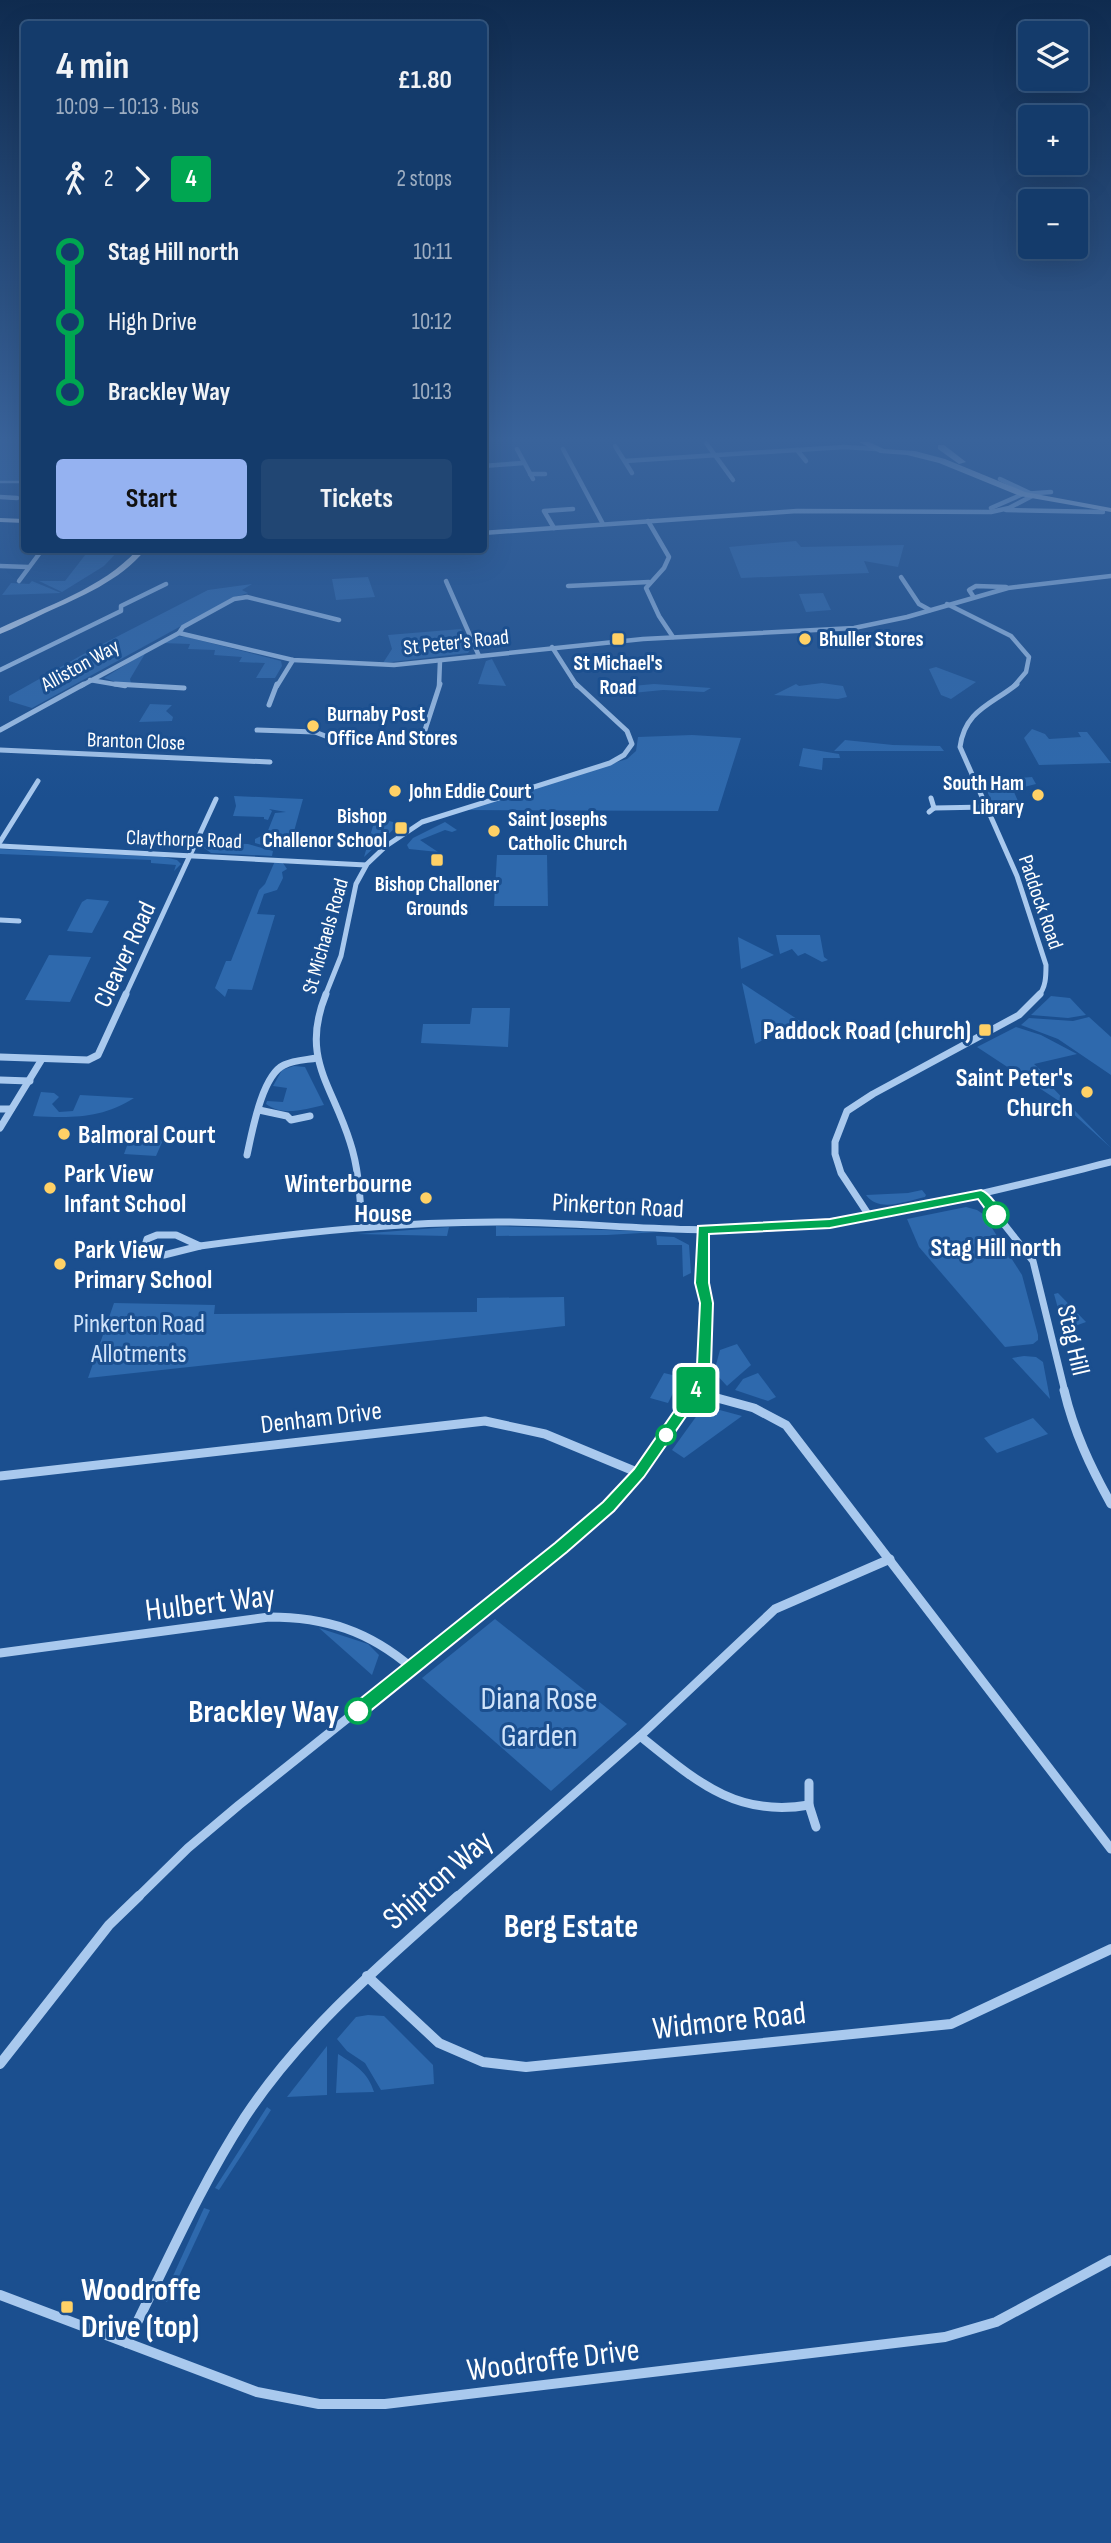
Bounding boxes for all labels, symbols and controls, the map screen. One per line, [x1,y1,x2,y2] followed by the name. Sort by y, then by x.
[1018,21,1088,259] map controls
[1018,21,1088,91] button: layers
[56,44,129,89] text: 4 min
[397,65,452,96] text: £1.80
[56,93,199,121] text: 10:09 – 10:13 · Bus
[1018,105,1088,175] button: +
[56,160,94,198] icon: walk
[123,160,161,198] icon: forward
[185,164,197,193] text: 4
[104,165,113,193] text: 2
[396,165,452,193] text: 2 stops
[1018,189,1088,259] button: −
[108,237,239,268] text: Stag Hill north
[414,238,452,266] text: 10:11
[108,307,197,338] text: High Drive
[412,308,452,336] text: 10:12
[108,377,230,408] text: Brackley Way
[412,378,452,406] text: 10:13
[56,459,247,539] button: Start
[261,459,452,539] button: Tickets
[402,625,510,660] street label: St Peter's Road
[819,627,924,652] place label: Bhuller Stores
[610,631,626,647] marker: St Michael's Road
[797,631,813,647] marker: Bhuller Stores
[36,634,124,698] street label: Alliston Way
[573,651,663,700] place label: St Michael's Road
[327,702,457,751] place label: Burnaby Post Office And Stores
[305,718,321,734] marker: Burnaby Post Office And Stores
[86,727,186,756] street label: Branton Close
[943,771,1024,820] place label: South Ham Library
[408,779,531,804] place label: John Eddie Court
[387,783,403,799] marker: John Eddie Court
[1030,787,1046,803] marker: South Ham Library
[262,804,387,853] place label: Bishop Challenor School
[508,807,627,856] place label: Saint Josephs Catholic Church
[393,820,409,836] marker: Bishop Challenor School
[486,823,502,839] marker: Saint Josephs Catholic Church
[126,825,242,854] street label: Claythorpe Road
[429,852,445,868] marker: Bishop Challoner Grounds
[1013,852,1068,952] street label: Paddock Road
[375,872,500,921] place label: Bishop Challoner Grounds
[297,876,354,997] street label: St Michaels Road
[87,897,163,1012] street label: Cleaver Road
[763,1016,971,1047] place label: Paddock Road (church)
[977,1022,993,1038] marker: Paddock Road (church)
[956,1063,1073,1124] place label: Saint Peter's Church
[1079,1084,1095,1100] marker: Saint Peter's Church
[78,1120,216,1151] place label: Balmoral Court
[56,1126,72,1142] marker: Balmoral Court
[64,1159,186,1220] place label: Park View Infant School
[285,1169,412,1230] place label: Winterbourne House
[42,1180,58,1196] marker: Park View Infant School
[551,1188,685,1225] street label: Pinkerton Road
[418,1190,434,1206] marker: Winterbourne House
[983,1202,1009,1228] marker: Stag Hill north
[930,1233,1062,1264] place label: Stag Hill north
[74,1235,212,1296] place label: Park View Primary School
[52,1256,68,1272] marker: Park View Primary School
[1049,1302,1096,1378] street label: Stag Hill
[73,1309,205,1370] park label: Pinkerton Road Allotments
[673,1367,719,1413] line badge: 4
[690,1375,702,1404] text: 4
[259,1396,383,1441] street label: Denham Drive
[656,1425,676,1445] unlabelled marker
[143,1576,277,1631] street label: Hulbert Way
[480,1680,598,1756] park label: Diana Rose Garden
[188,1693,339,1732] place label: Brackley Way
[345,1698,371,1724] marker: Brackley Way
[375,1822,501,1938] street label: Shipton Way
[504,1907,638,1947] district label: Berg Estate
[651,1994,808,2049] street label: Widmore Road
[81,2271,201,2347] place label: Woodroffe Drive (top)
[59,2299,75,2315] marker: Woodroffe Drive (top)
[465,2331,642,2390] street label: Woodroffe Drive

